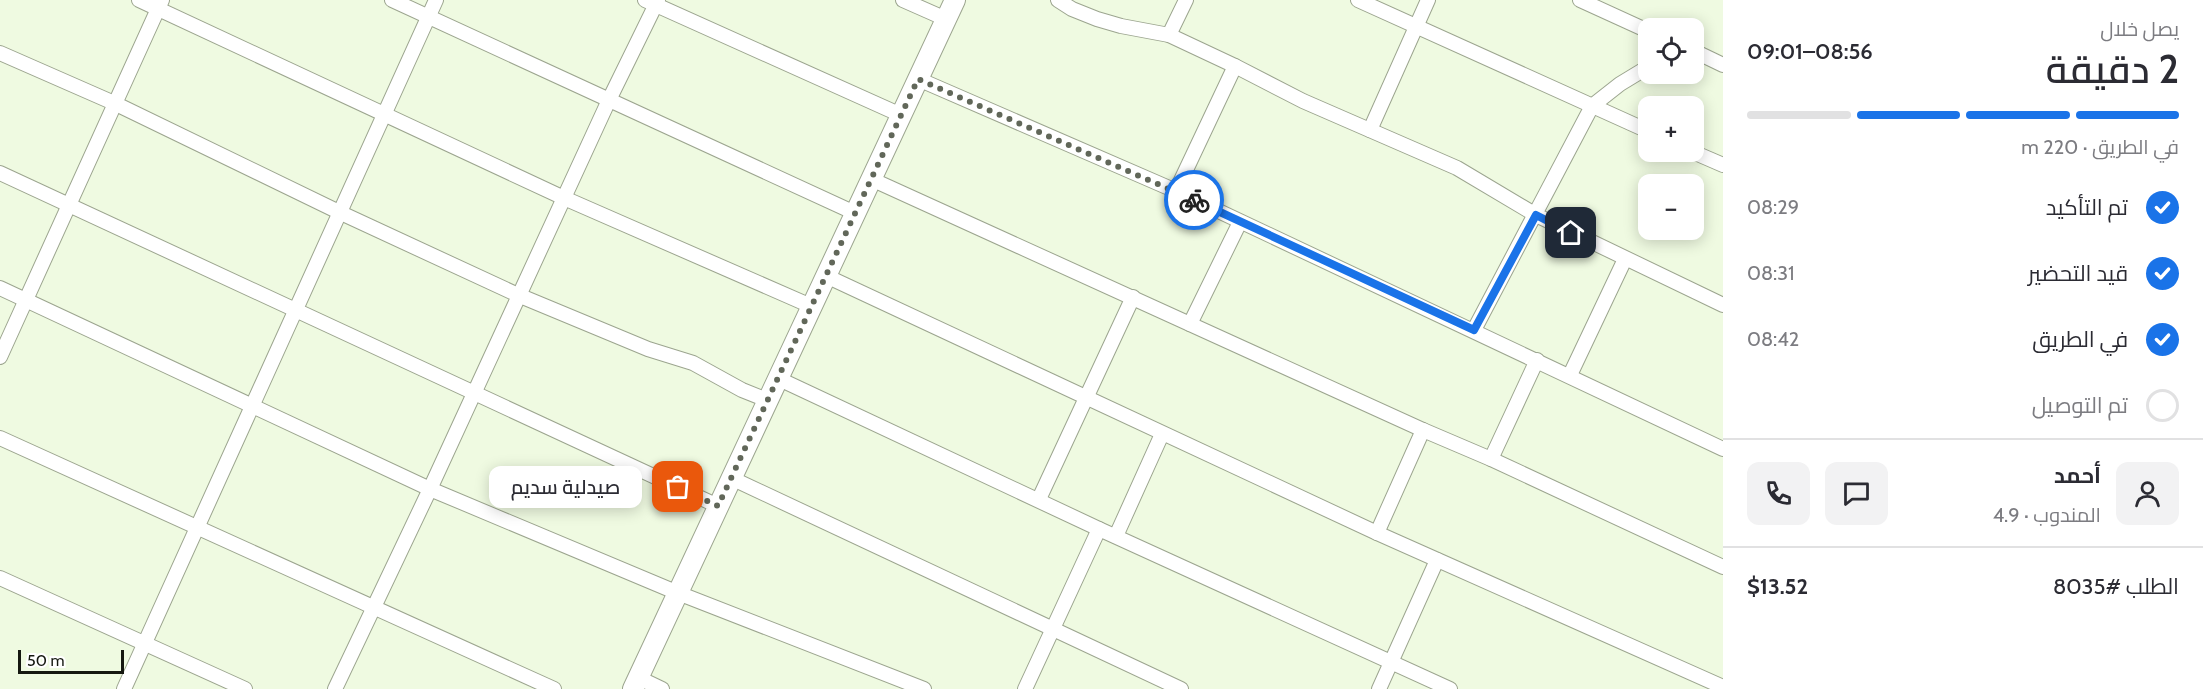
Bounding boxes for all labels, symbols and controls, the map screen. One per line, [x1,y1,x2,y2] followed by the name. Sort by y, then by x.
[2100,17,2179,41] text: يصل خلال
[1638,18,1704,240] map controls
[1638,18,1704,84] button: locate
[1747,38,1873,65] text: 08:56–09:01
[2046,45,2179,93] text: 2 دقيقة
[1638,96,1704,162] button: +
[2021,135,2179,159] text: في الطريق · 220 m
[1164,170,1224,230] courier
[1638,174,1704,240] button: −
[1178,184,1211,217] icon: bike
[2146,191,2179,224] icon: check
[2046,194,2128,221] text: تم التأكيد
[1747,195,1799,219] text: 08:29
[1545,207,1596,258] pin
[1554,216,1587,249] icon: home
[2146,257,2179,290] icon: check
[2028,260,2128,287] text: قيد التحضير
[1747,261,1795,285] text: 08:31
[2146,323,2179,356] icon: check
[2032,326,2128,353] text: في الطريق
[1747,327,1799,351] text: 08:42
[2032,392,2128,419] text: تم التوصيل
[652,461,703,512] pin
[1747,462,1810,525] button: phone
[1825,462,1888,525] button: chat
[2054,462,2101,489] text: أحمد
[2116,462,2179,525] button: person
[489,466,642,508] callout: صيدلية سديم
[661,470,694,503] icon: bag
[511,475,620,499] text: صيدلية سديم
[1993,503,2101,527] text: المندوب · 4.9
[1747,573,1808,600] text: $13.52
[2053,573,2179,600] text: الطلب #8035
[18,647,124,674] scale bar
[27,651,64,670] text: 50 m

